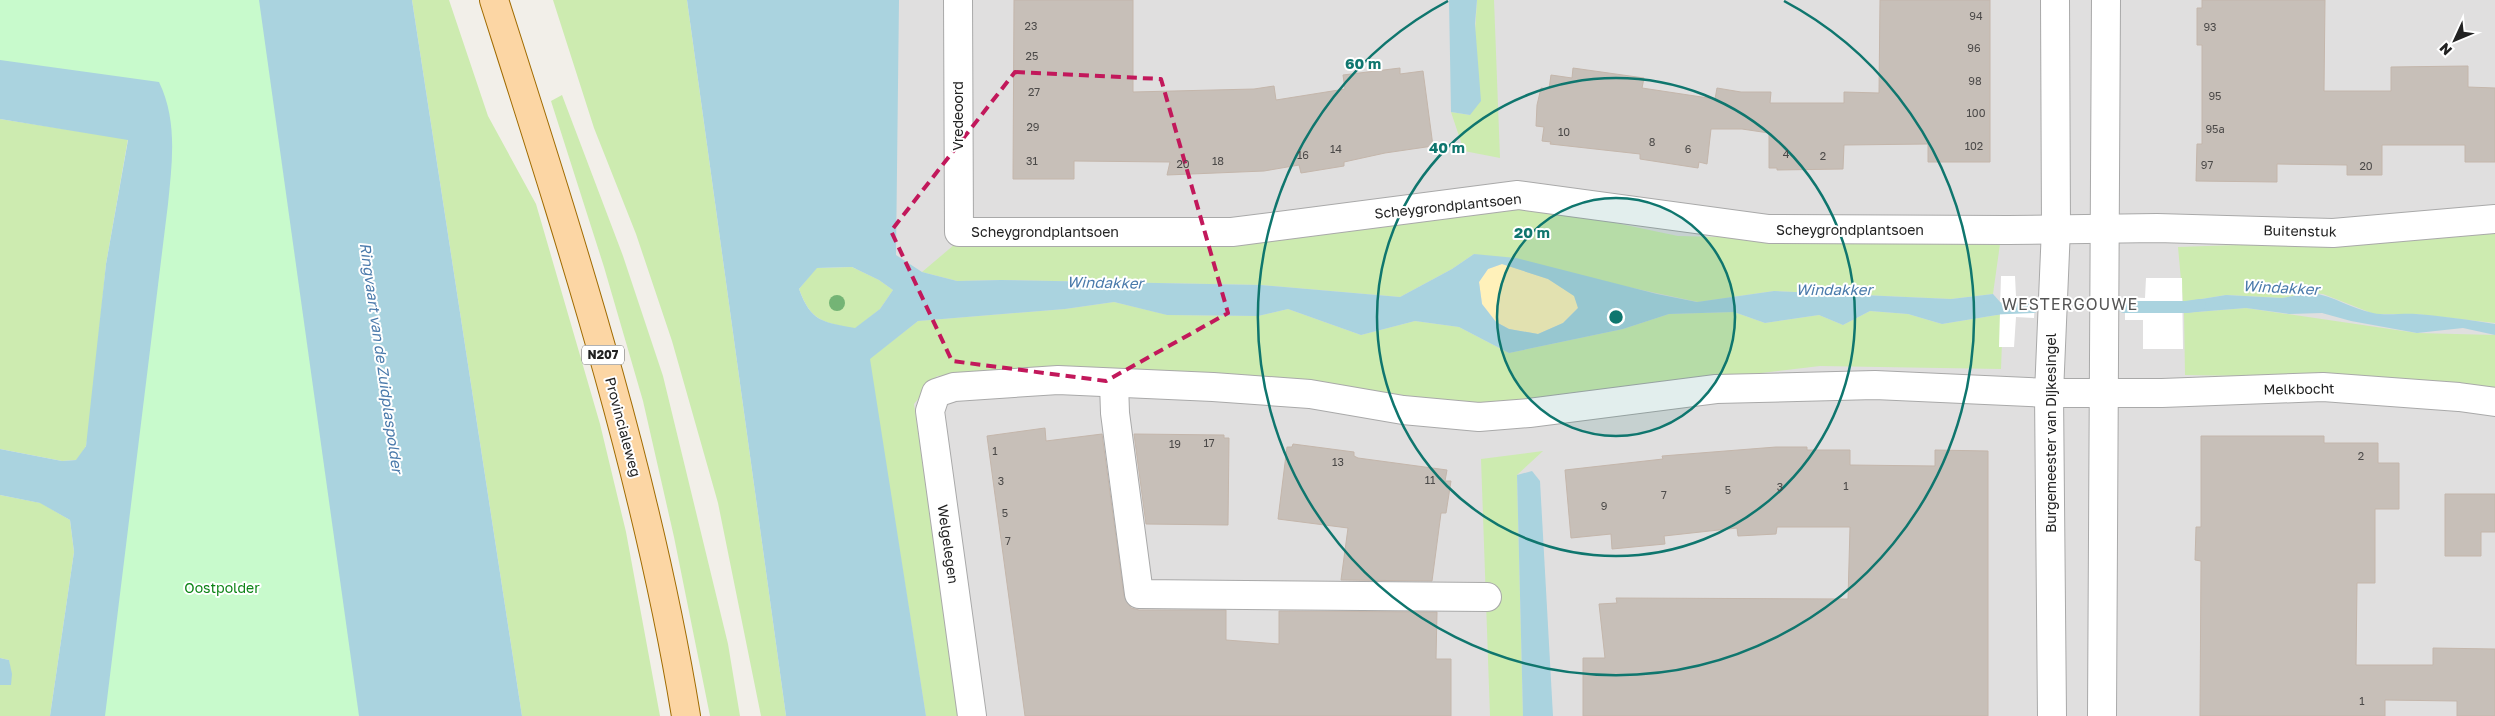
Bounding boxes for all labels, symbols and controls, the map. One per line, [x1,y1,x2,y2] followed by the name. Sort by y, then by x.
[1969,9,1983,22] house number: 94
[2430,15,2480,65] north arrow
[1025,19,1037,32] house number: 23
[2203,20,2217,33] house number: 93
[2435,40,2455,59] text: N
[1967,41,1981,54] house number: 96
[1026,49,1038,62] house number: 25
[1345,54,1381,72] text: 60 m
[1968,74,1982,87] house number: 98
[949,81,966,151] street label: Vredeoord
[1028,85,1040,98] house number: 27
[2208,89,2222,102] house number: 95
[1967,106,1986,119] house number: 100
[1026,120,1040,133] house number: 29
[2205,122,2225,135] house number: 95a
[1558,125,1570,138] house number: 10
[1649,135,1656,148] house number: 8
[1429,138,1465,156] text: 40 m
[1965,139,1983,152] house number: 102
[1330,142,1342,155] house number: 14
[1685,142,1692,155] house number: 6
[1783,147,1790,160] house number: 4
[1297,148,1309,161] house number: 16
[1820,149,1826,162] house number: 2
[1026,154,1038,167] house number: 31
[1212,154,1224,167] house number: 18
[1176,157,1190,170] house number: 20
[2201,158,2213,171] house number: 97
[2359,159,2373,172] house number: 20
[1374,189,1522,222] street label: Scheygrondplantsoen
[1776,221,1924,238] street label: Scheygrondplantsoen
[2263,221,2337,240] street label: Buitenstuk
[971,223,1119,240] street label: Scheygrondplantsoen
[1514,223,1550,241] text: 20 m
[356,241,407,477] water label: Ringvaart van de Zuidplaspolder
[1067,272,1146,292] water label: Windakker
[2242,276,2322,298] water label: Windakker
[1796,280,1874,298] water label: Windakker
[2002,294,2138,314] district label: WESTERGOUWE
[1607,308,1625,326] centre of rings
[2042,333,2059,533] street label: Burgemeester van Dijkesingel
[582,346,624,364] road number: N207
[602,375,645,479] street label: Provincialeweg
[2263,379,2335,398] street label: Melkbocht
[1203,436,1215,449] house number: 17
[1169,437,1181,450] house number: 19
[992,444,998,457] house number: 1
[2358,449,2364,462] house number: 2
[1332,455,1344,468] house number: 13
[1425,473,1435,486] house number: 11
[998,474,1004,487] house number: 3
[1843,479,1849,492] house number: 1
[1777,480,1783,493] house number: 3
[1725,483,1731,496] house number: 5
[1661,488,1667,501] house number: 7
[1601,499,1607,512] house number: 9
[935,503,962,585] street label: Welgelegen
[1002,506,1008,519] house number: 5
[1005,534,1011,547] house number: 7
[184,579,260,596] park label: Oostpolder
[2359,694,2365,707] house number: 1

